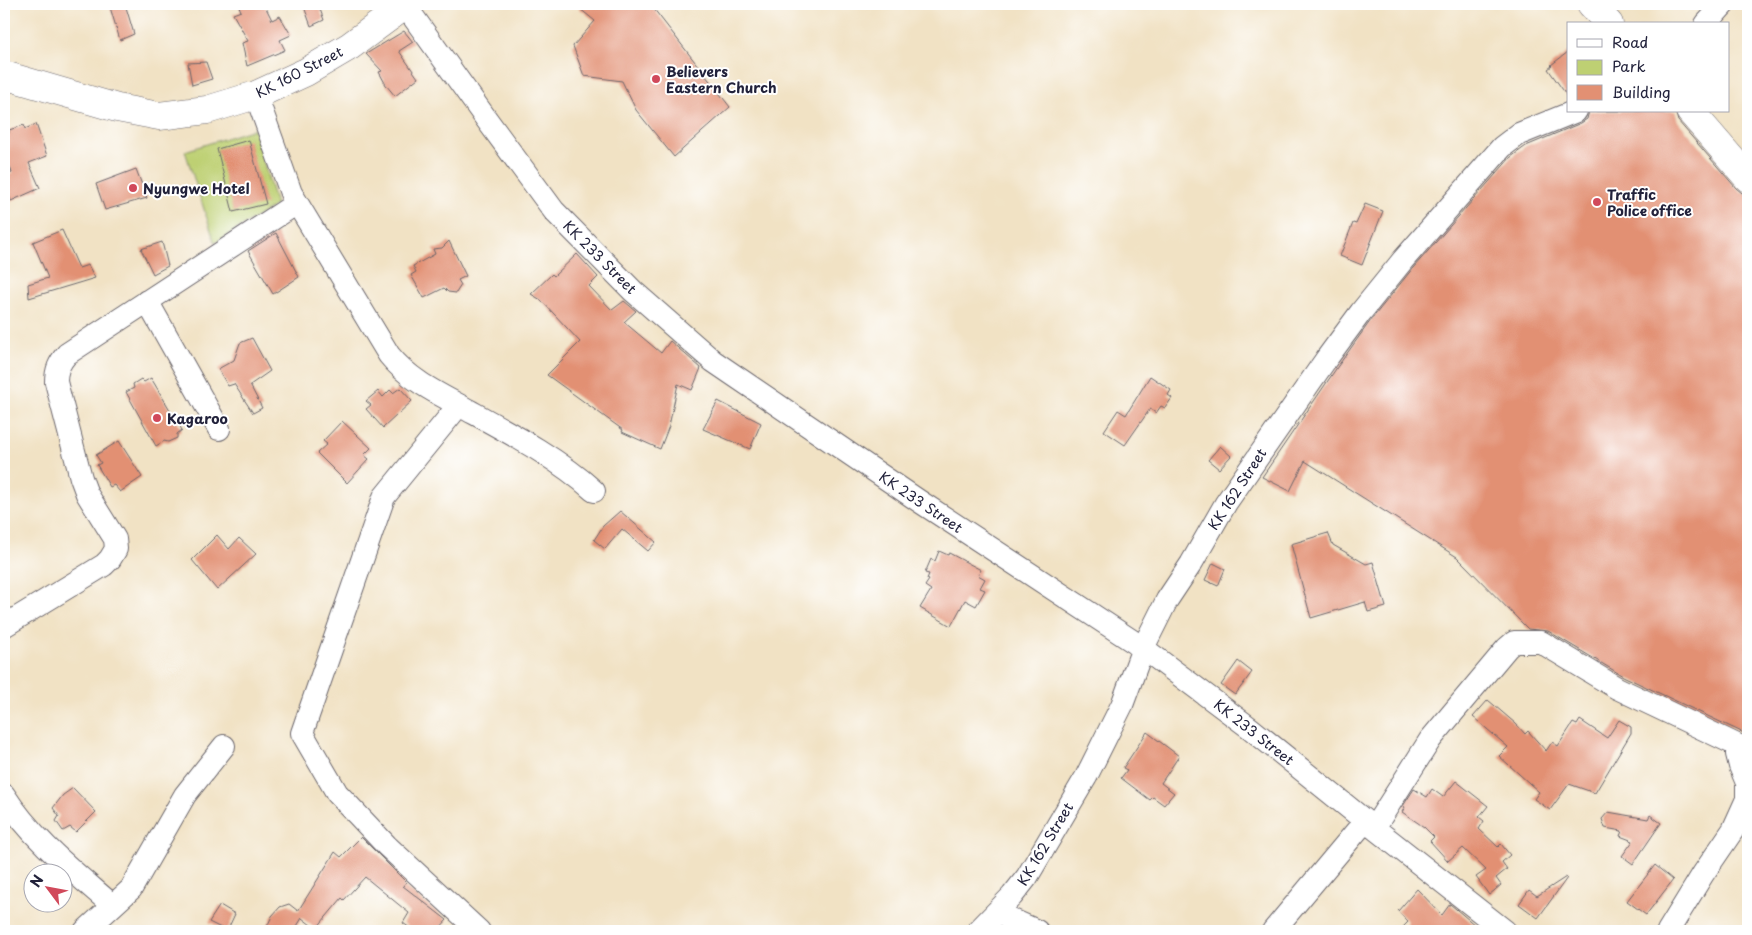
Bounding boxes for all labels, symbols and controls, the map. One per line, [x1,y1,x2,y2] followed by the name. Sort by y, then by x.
[1567,22,1730,112] legend
[1612,30,1648,53] text: Road
[252,41,347,103] street label: KK 160 Street
[1612,54,1646,77] text: Park
[666,61,777,98] place label: Believers Eastern Church
[650,73,662,85] marker: Believers Eastern Church
[1612,80,1671,103] text: Building
[143,178,249,199] place label: Nyungwe Hotel
[127,182,139,194] marker: Nyungwe Hotel
[1607,184,1692,221] place label: Traffic Police office
[1591,196,1603,208] marker: Traffic Police office
[558,215,642,299] street label: KK 233 Street
[167,408,228,429] place label: Kagaroo
[151,412,163,424] marker: Kagaroo
[1203,444,1271,534] street label: KK 162 Street
[875,466,967,538] street label: KK 233 Street
[1209,694,1299,770] street label: KK 233 Street
[1012,798,1078,890] street label: KK 162 Street
[22,862,72,912] north arrow
[25,871,48,891] text: N

